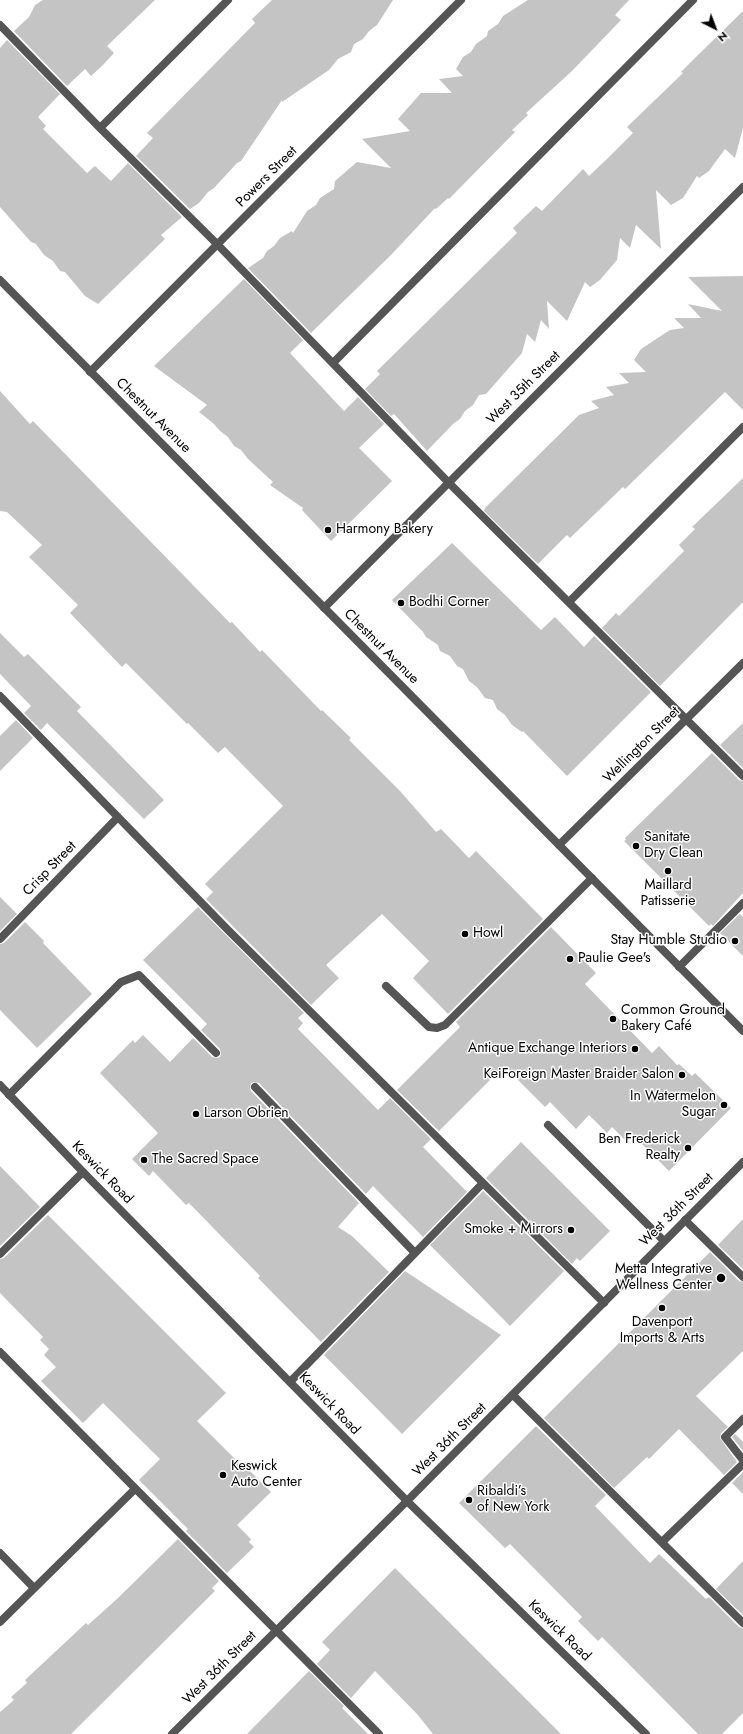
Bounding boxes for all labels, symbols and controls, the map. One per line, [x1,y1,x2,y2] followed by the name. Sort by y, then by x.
[695,8,735,48] north arrow
[714,28,732,46] text: N
[233,143,301,211] street label: Powers Street
[484,348,564,428] street label: West 35th Street
[112,375,194,457] street label: Chestnut Avenue
[336,522,433,538] place label: Harmony Bakery
[323,525,333,535] marker: Harmony Bakery
[409,595,489,611] place label: Bodhi Corner
[396,598,406,608] marker: Bodhi Corner
[340,606,422,688] street label: Chestnut Avenue
[600,703,684,787] street label: Wellington Street
[644,830,703,862] place label: Sanitate Dry Clean
[20,838,80,900] street label: Crisp Street
[631,841,641,851] marker: Sanitate Dry Clean
[663,866,673,876] marker: Maillard Patisserie
[640,878,696,910] place label: Maillard Patisserie
[473,926,503,942] place label: Howl
[460,929,470,939] marker: Howl
[610,933,727,949] place label: Stay Humble Studio
[730,936,740,946] marker: Stay Humble Studio
[578,951,651,967] place label: Paulie Gee's
[565,954,575,964] marker: Paulie Gee's
[621,1003,725,1036] place label: Common Ground Bakery Café
[608,1014,618,1024] marker: Common Ground Bakery Café
[468,1041,627,1057] place label: Antique Exchange Interiors
[630,1044,640,1054] marker: Antique Exchange Interiors
[483,1067,674,1083] place label: KeiForeign Master Braider Salon
[677,1070,687,1080] marker: KeiForeign Master Braider Salon
[630,1089,716,1122] place label: In Watermelon Sugar
[719,1100,729,1110] marker: In Watermelon Sugar
[204,1106,289,1122] place label: Larson Obrien
[191,1109,201,1119] marker: Larson Obrien
[598,1132,680,1164] place label: Ben Frederick Realty
[68,1138,136,1208] street label: Keswick Road
[683,1143,693,1153] marker: Ben Frederick Realty
[152,1152,259,1168] place label: The Sacred Space
[139,1155,149,1165] marker: The Sacred Space
[637,1170,717,1250] street label: West 36th Street
[464,1222,563,1238] place label: Smoke + Mirrors
[566,1225,576,1235] marker: Smoke + Mirrors
[615,1262,712,1294] place label: Metta Integrative Wellness Center
[715,1272,727,1284] marker: Metta Integrative Wellness Center
[657,1303,667,1313] marker: Davenport Imports & Arts
[620,1315,704,1348] place label: Davenport Imports & Arts
[295,1369,363,1439] street label: Keswick Road
[410,1400,490,1480] street label: West 36th Street
[231,1459,302,1492] place label: Keswick Auto Center
[218,1470,228,1480] marker: Keswick Auto Center
[477,1484,549,1516] place label: Ribaldi’s of New York
[464,1495,474,1505] marker: Ribaldi’s of New York
[524,1597,594,1665] street label: Keswick Road
[180,1628,260,1708] street label: West 36th Street

